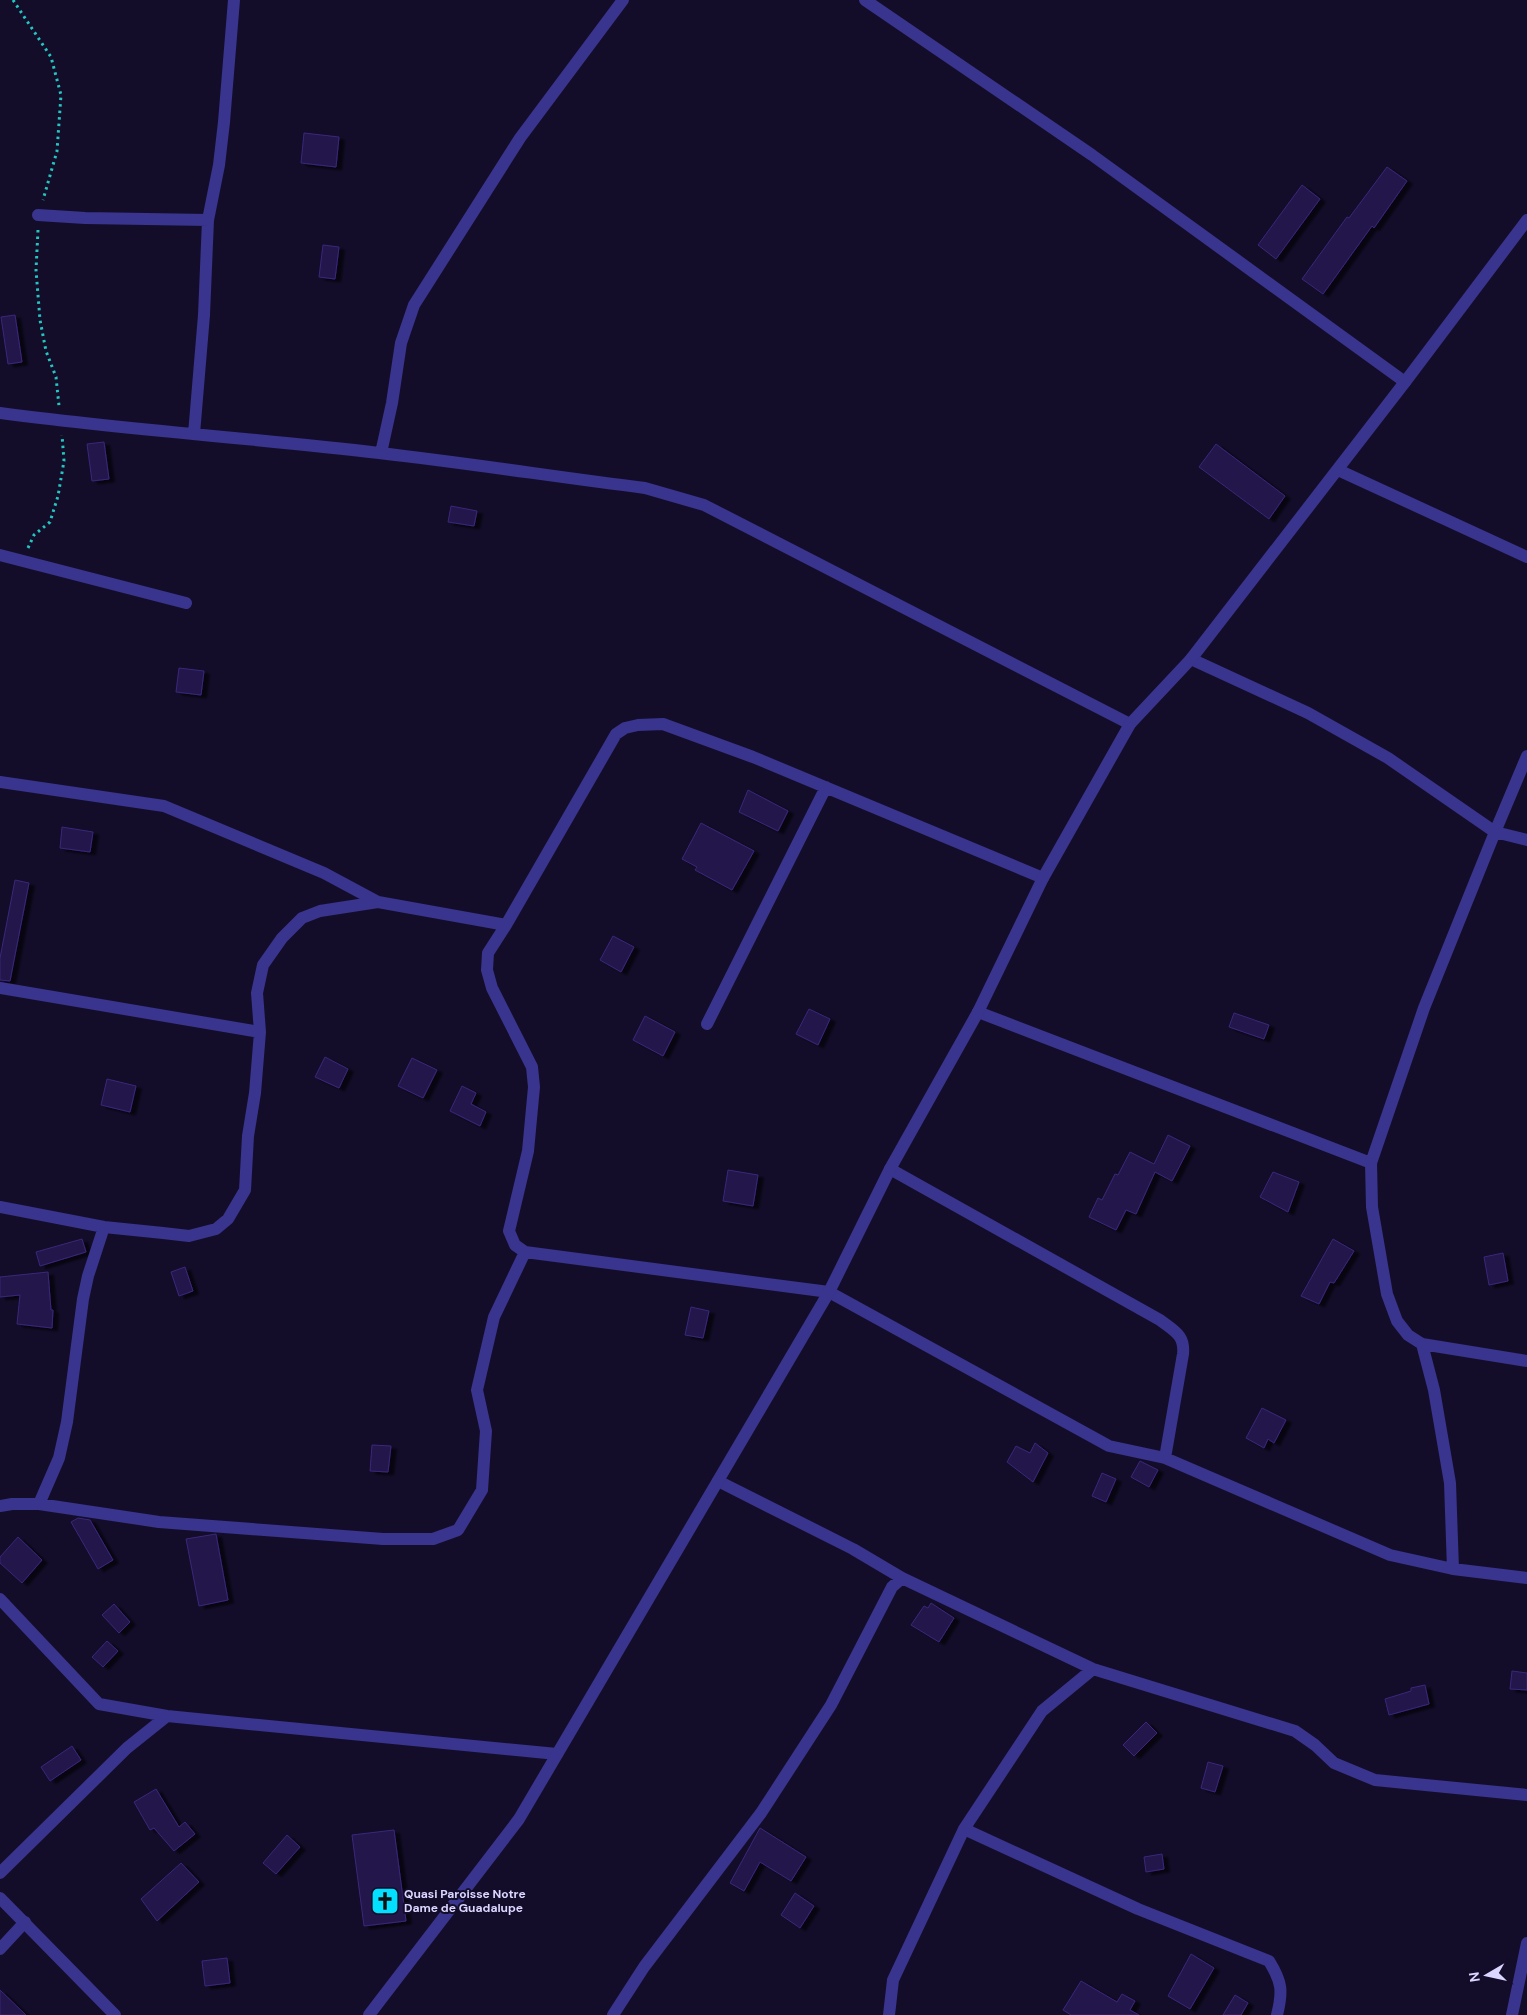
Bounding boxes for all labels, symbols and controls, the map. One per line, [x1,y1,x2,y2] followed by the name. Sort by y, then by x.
[370,1886,400,1916] church icon: Quasi Paroisse Notre Dame de Guadalupe
[404,1886,526,1916] place label: Quasi Paroisse Notre Dame de Guadalupe
[1462,1950,1512,2000] north arrow
[1464,1971,1484,1983] text: N

